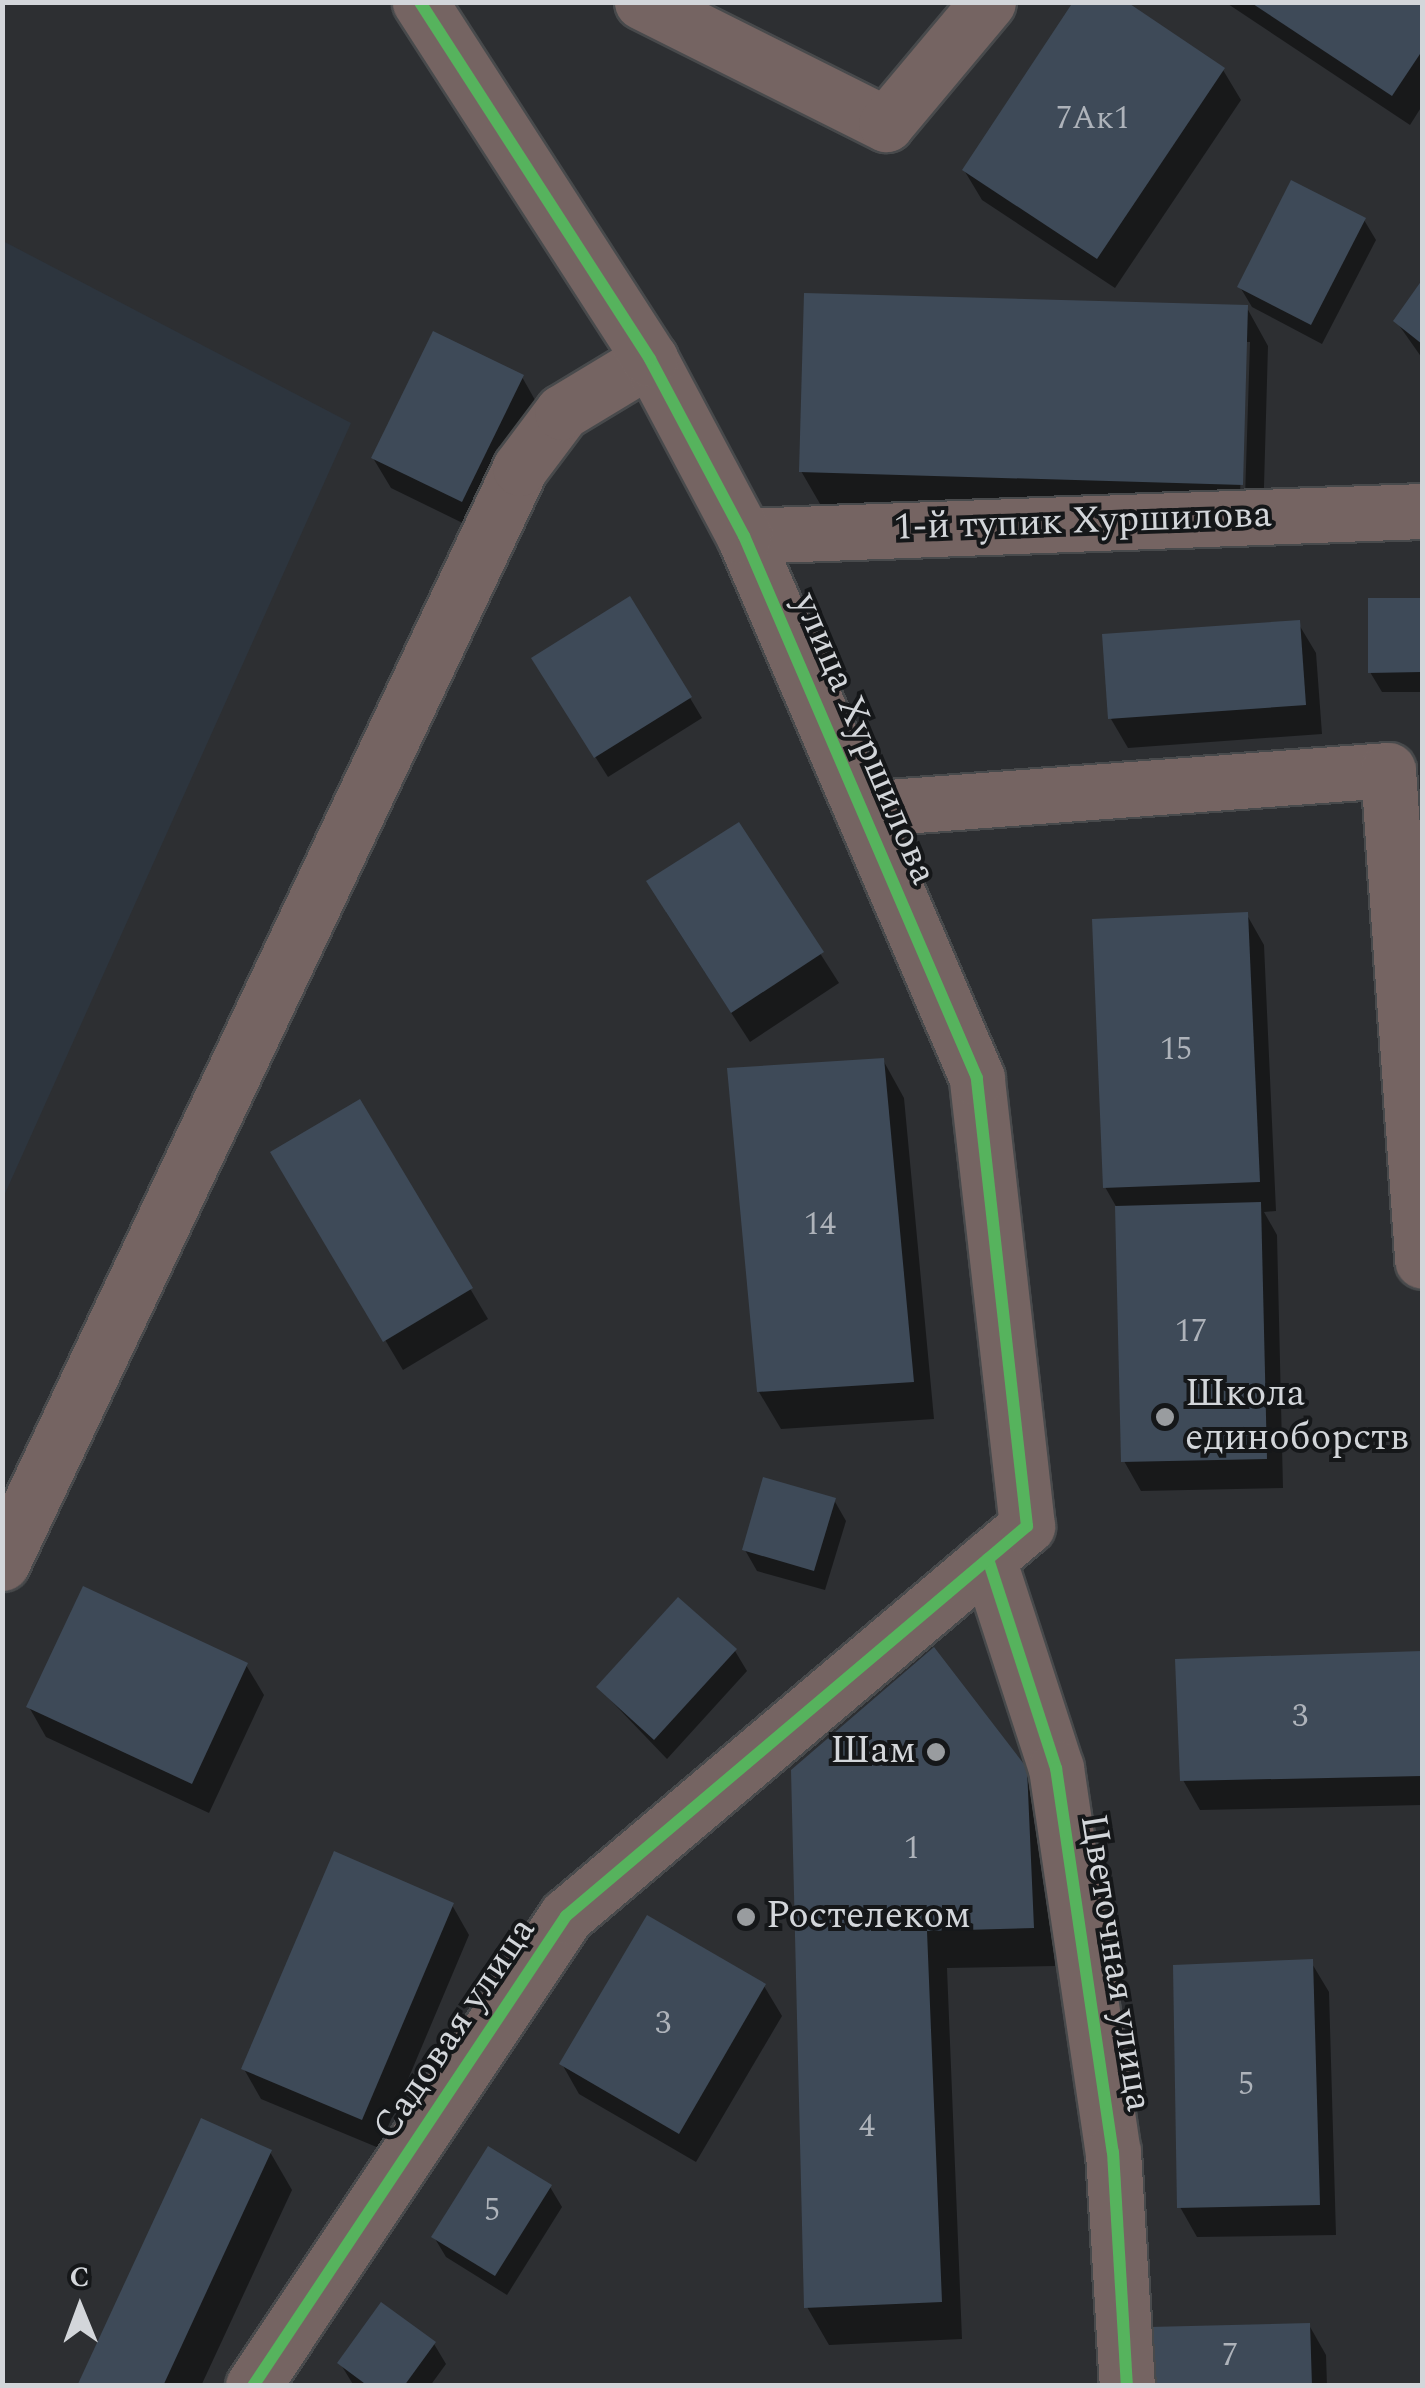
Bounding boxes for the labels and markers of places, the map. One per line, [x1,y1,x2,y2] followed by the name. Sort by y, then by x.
[1185,1372,1409,1462] place label: Школа единоборств
[1154,1406,1176,1428] marker: Школа единоборств
[830,1729,916,1775] place label: Шам
[925,1741,947,1763] marker: Шам
[766,1894,971,1940] place label: Ростелеком
[735,1906,757,1928] marker: Ростелеком

